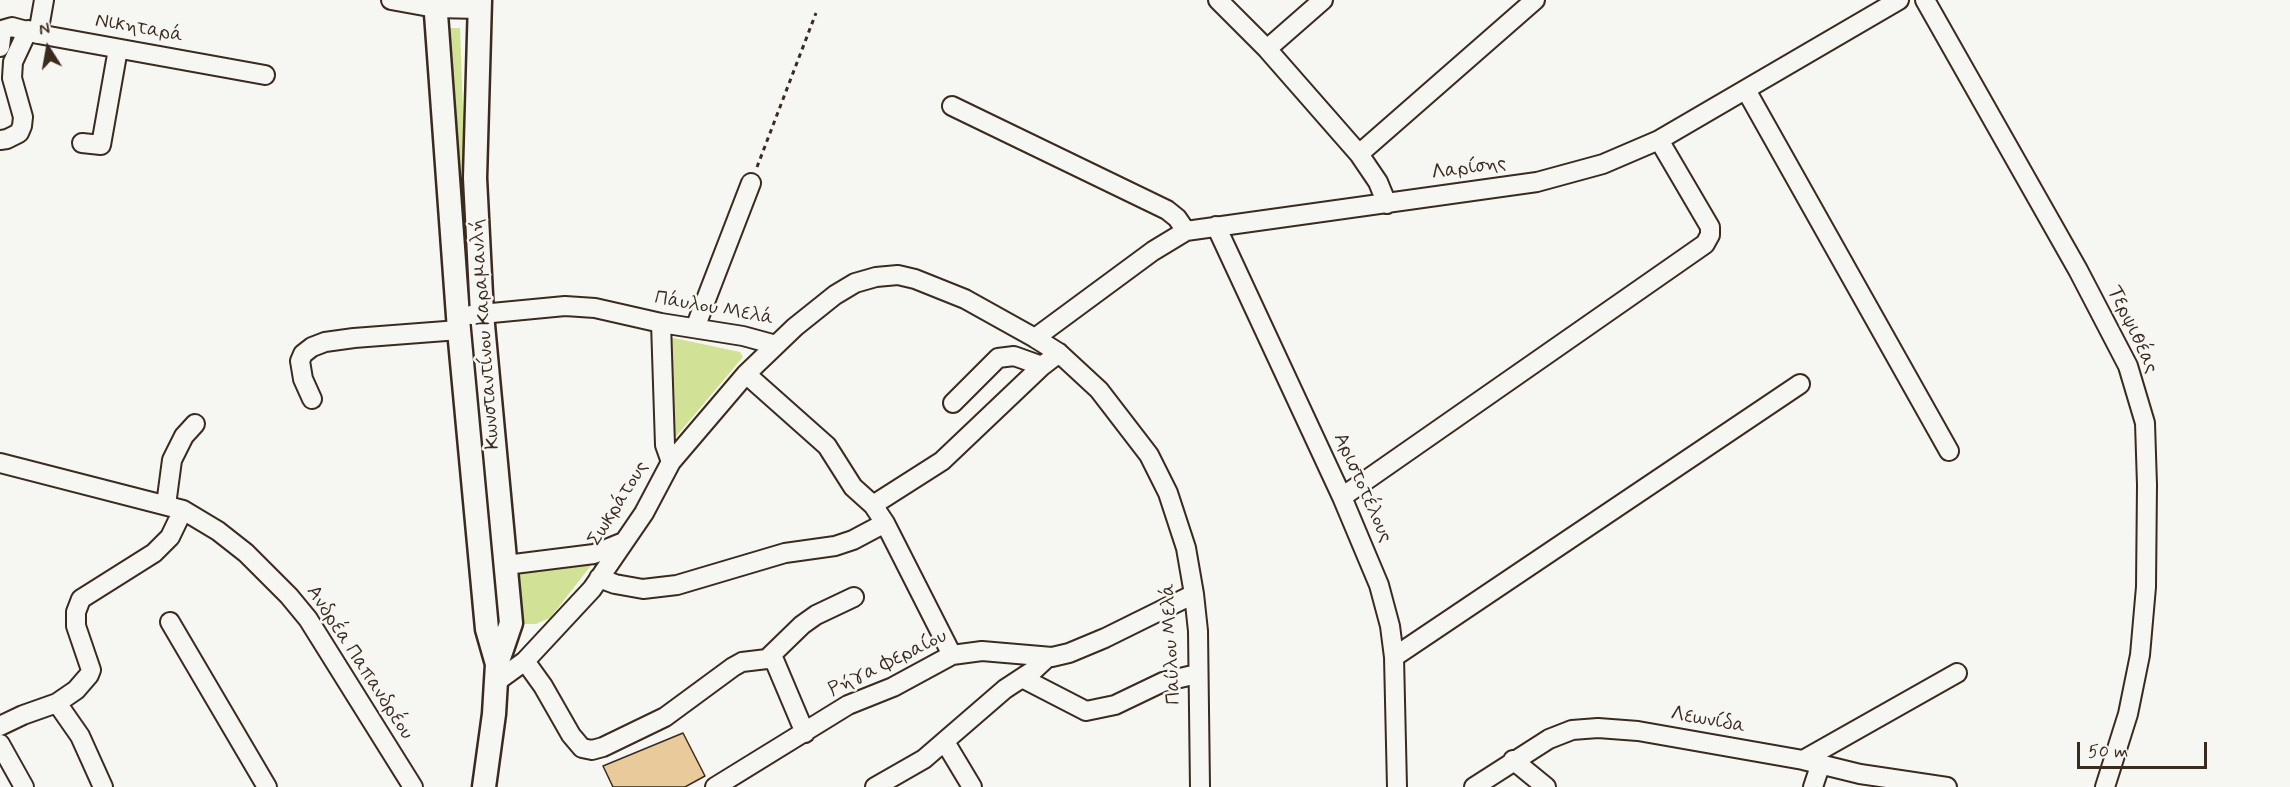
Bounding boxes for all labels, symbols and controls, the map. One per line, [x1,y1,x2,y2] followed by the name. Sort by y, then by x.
[93,9,185,49] street label: Νικηταρά
[18,18,78,78] north arrow
[37,19,52,41] text: N
[1430,152,1508,186] street label: Λαρίσης
[466,218,506,450] street label: Κωνσταντίνου Καραμανλή
[2101,282,2163,378] street label: Τερψιθέας
[653,287,775,331] street label: Πάυλου Μελά
[1327,430,1397,546] street label: Αριστοτέλους
[583,457,655,551] street label: Σωκράτους
[300,581,418,745] street label: Ανδρέα Παπανδρέου
[1157,583,1187,705] street label: Παύλου Μελά
[825,625,951,703] street label: Ρήγα Φεραίου
[1669,703,1747,739] street label: Λεωνίδα
[2080,730,2210,768] scale bar
[2088,740,2128,764] text: 50 m

